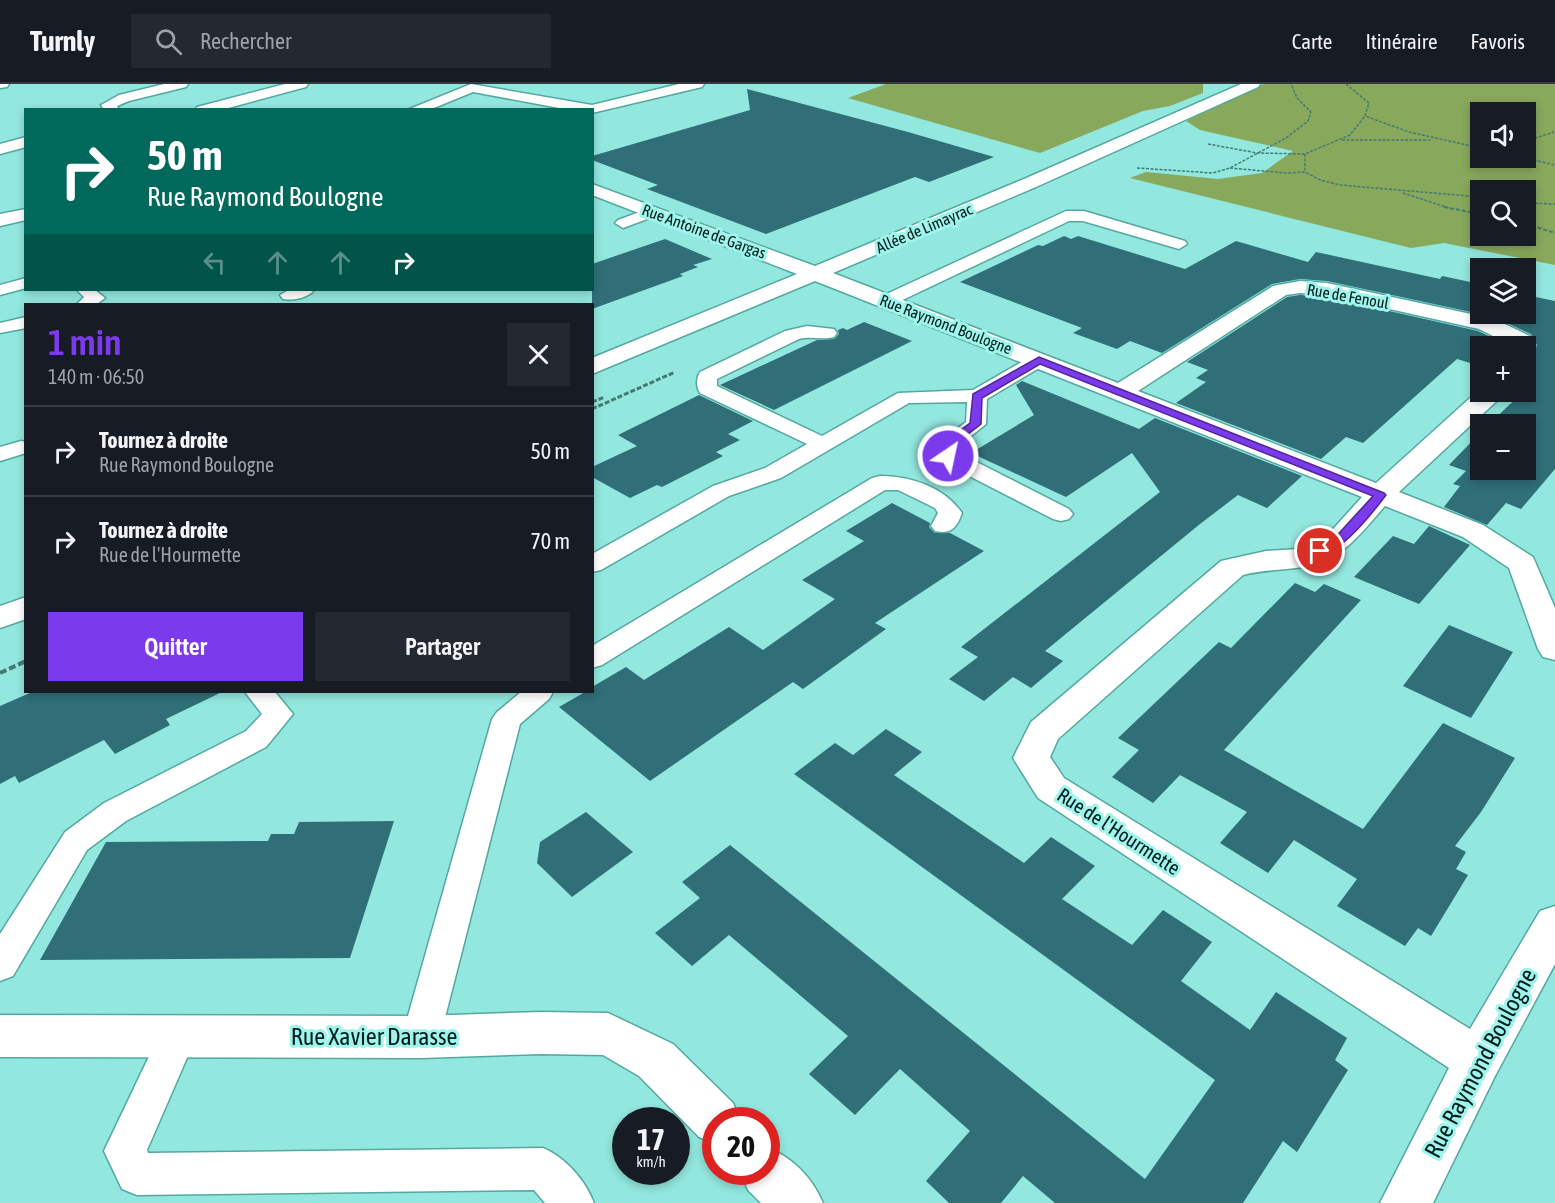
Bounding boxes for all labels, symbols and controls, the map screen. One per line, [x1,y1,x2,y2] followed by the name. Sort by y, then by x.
[131,14,551,68] search box
[30,25,95,57] text: Turnly
[152,25,185,58] icon: search
[200,28,291,54] text: Rechercher
[1292,29,1332,53] text: Carte
[1365,29,1437,53] text: Itinéraire
[1470,29,1525,53] text: Favoris
[1470,102,1536,480] map controls
[1470,102,1536,168] button: sound
[147,131,222,179] text: 50 m
[48,132,126,210] icon: right
[1470,180,1536,246] button: search
[147,181,383,212] text: Rue Raymond Boulogne
[639,200,769,263] street label: Rue Antoine de Gargas
[873,200,975,257] street label: Allée de Limayrac
[198,246,231,279] icon: left
[261,246,294,279] icon: ahead
[324,246,357,279] icon: ahead
[387,246,420,279] icon: right
[1470,258,1536,324] button: layers
[1306,280,1391,312] street label: Rue de Fenoul
[877,290,1015,358] street label: Rue Raymond Boulogne
[48,321,122,363] text: 1 min
[507,323,570,386] button: close
[1470,336,1536,402] button: +
[48,365,144,388] text: 140 m · 06:50
[1470,414,1536,480] button: −
[916,424,980,488] position arrow
[99,427,228,453] text: Tournez à droite
[48,435,81,468] icon: right
[530,438,570,464] text: 50 m
[99,453,274,476] text: Rue Raymond Boulogne
[99,517,228,543] text: Tournez à droite
[48,525,81,558] icon: right
[1294,525,1345,576] pin
[530,528,570,554] text: 70 m
[1303,534,1336,567] icon: arrive
[99,543,241,566] text: Rue de l'Hourmette
[48,612,303,681] button: Quitter
[315,612,570,681] button: Partager
[1053,783,1185,879] street label: Rue de l'Hourmette
[1419,964,1541,1162] street label: Rue Raymond Boulogne
[291,1023,457,1050] street label: Rue Xavier Darasse
[702,1107,780,1185] speed limit sign: 20
[637,1122,665,1156] text: 17
[636,1153,666,1170] text: km/h

